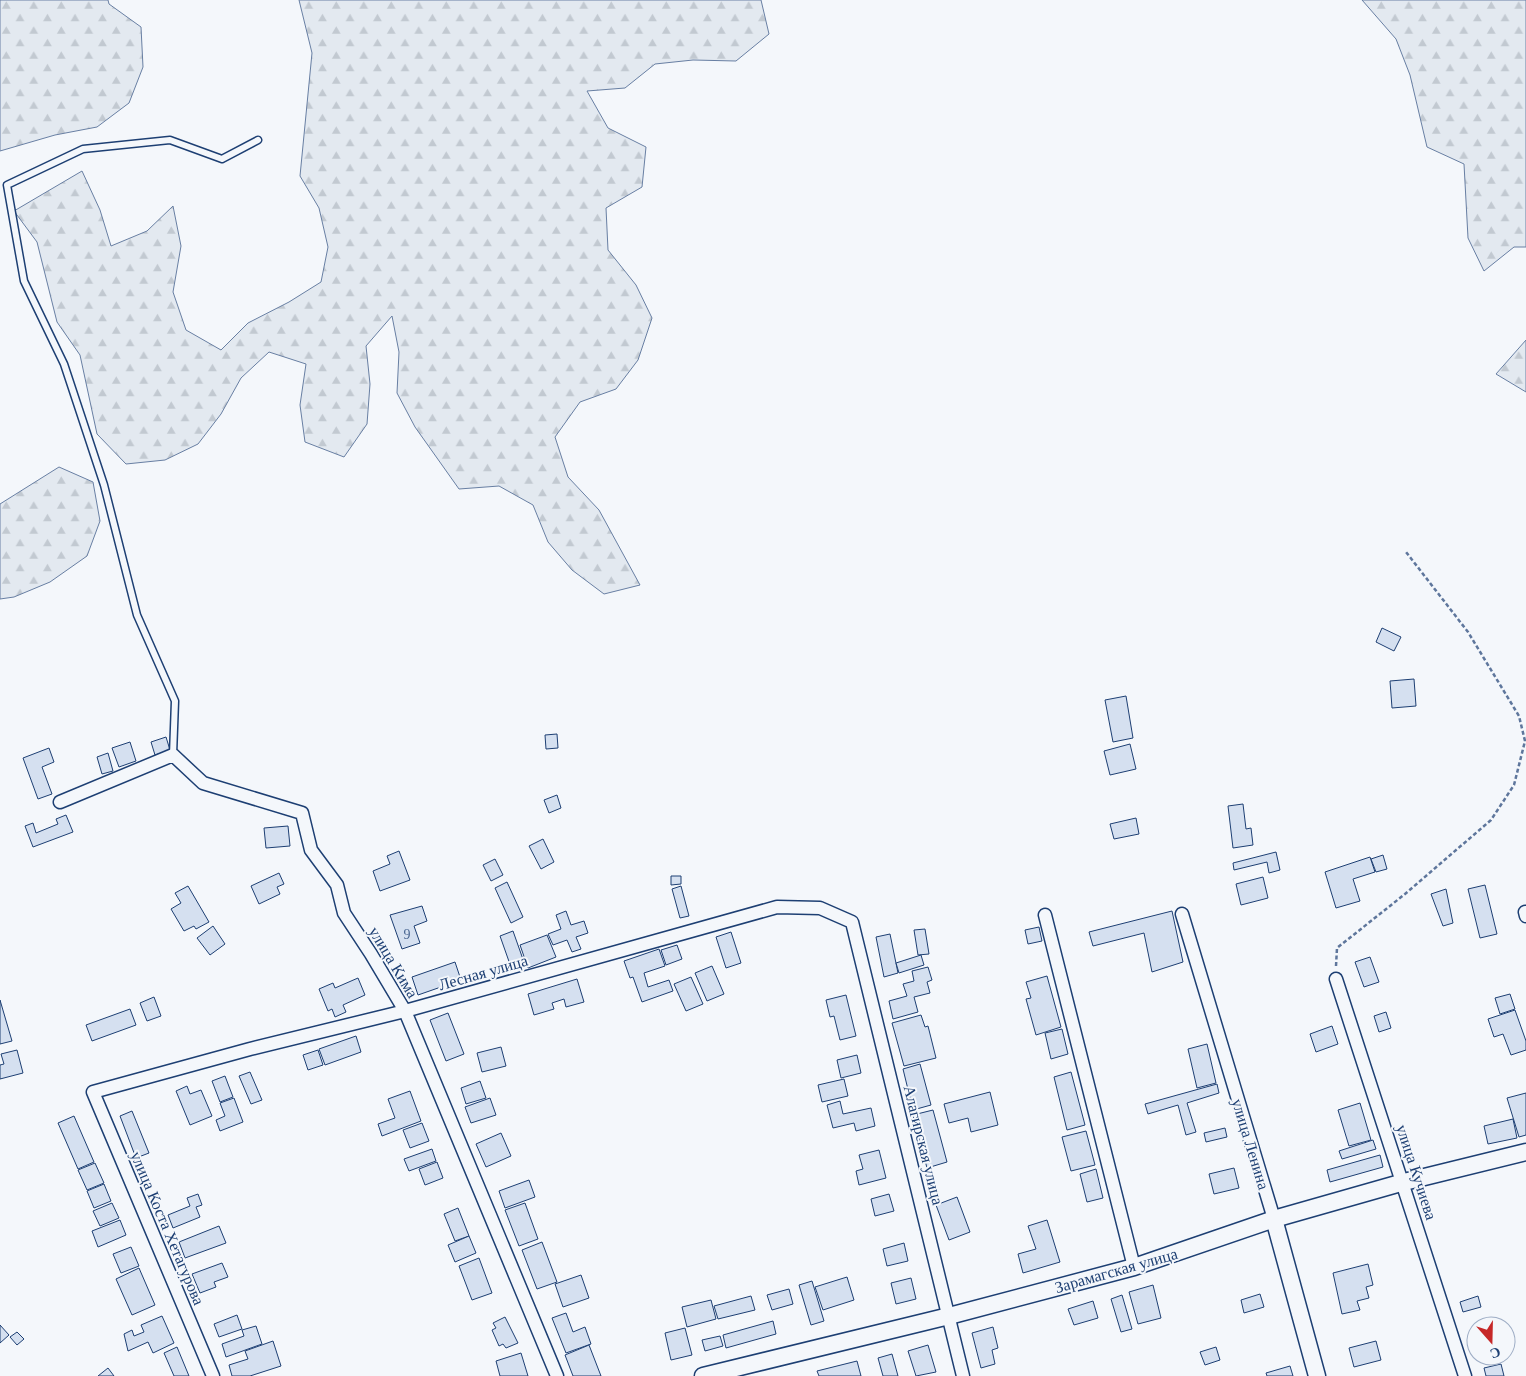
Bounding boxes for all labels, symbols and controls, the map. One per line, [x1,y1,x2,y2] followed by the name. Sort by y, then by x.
[365,924,421,1001] street label: улица Кима
[404,927,411,942] house number: 9
[437,952,530,994] street label: Лесная улица
[899,1084,947,1207] street label: Алагирская улица
[1228,1097,1272,1192] street label: улица Ленина
[1392,1122,1440,1222] street label: улица Кучиева
[127,1149,208,1308] street label: улица Коста Хетагурова
[1053,1245,1180,1297] street label: Зарамагская улица
[1466,1316,1516,1366] north arrow
[1488,1344,1503,1362] text: С

